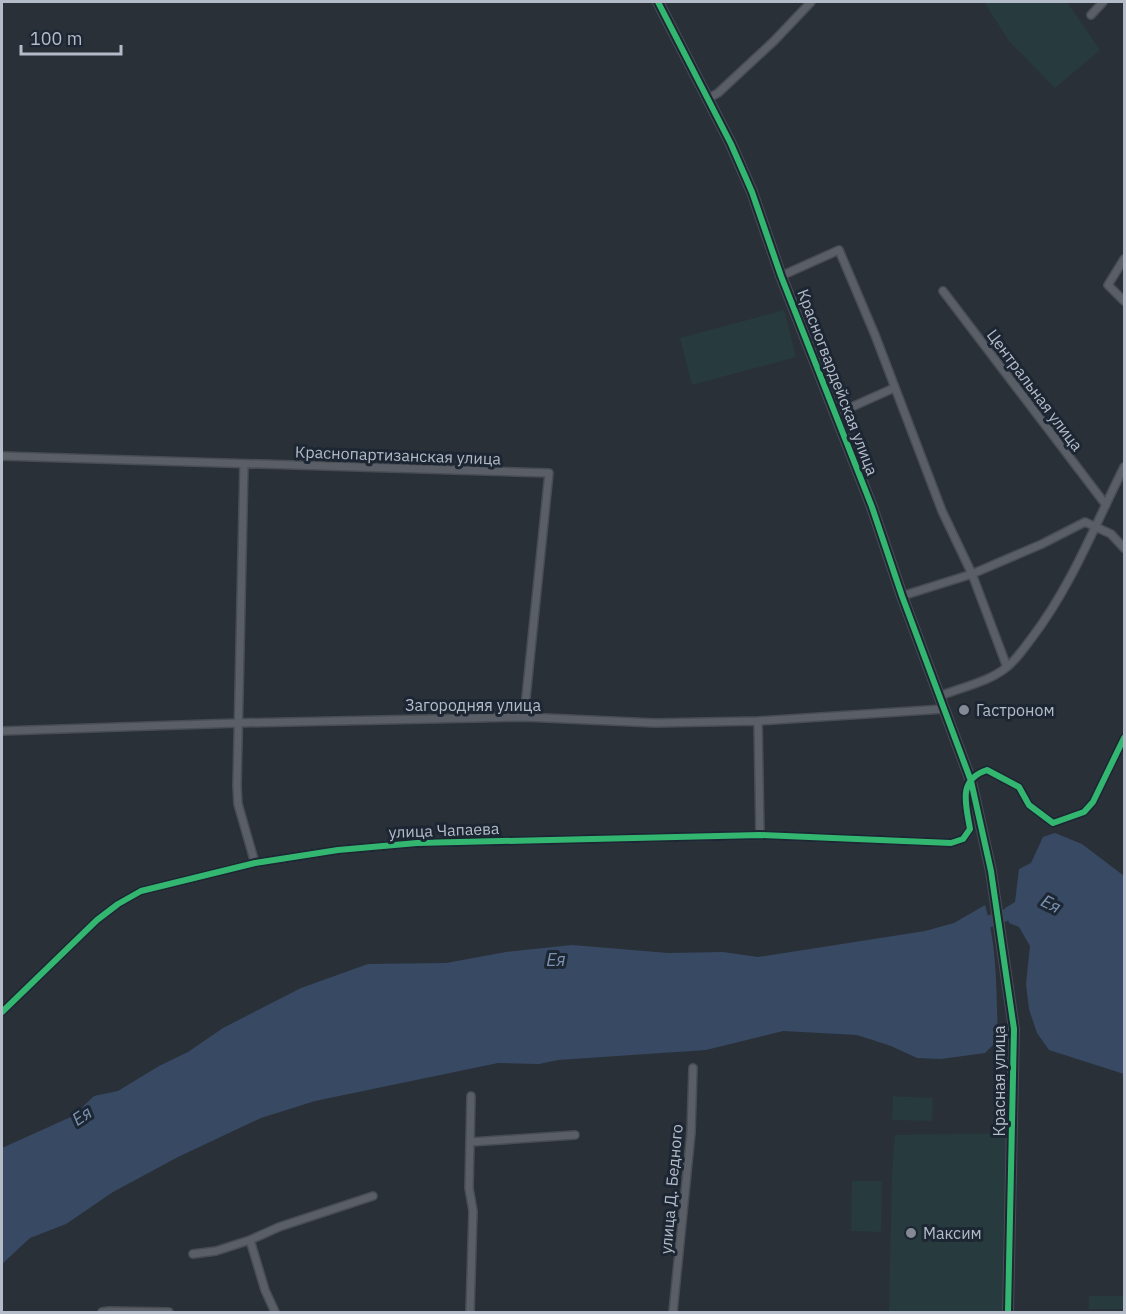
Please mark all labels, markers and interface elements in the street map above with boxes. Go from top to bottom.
scale bar [21,18,122,56]
text: 100 m [30,27,82,50]
street label: Красногвардейская улица [793,286,883,478]
street label: Центральная улица [983,325,1088,455]
street label: Краснопартизанская улица [295,441,502,469]
street label: Загородняя улица [405,695,541,715]
place label: Гастроном [976,700,1055,720]
marker: Гастроном [957,703,971,717]
street label: улица Чапаева [388,818,500,842]
water label: Ея [1037,889,1065,918]
water label: Ея [546,948,566,971]
street label: Красная улица [989,1025,1009,1137]
water label: Ея [67,1101,96,1131]
street label: улица Д. Бедного [655,1123,687,1255]
place label: Максим [923,1223,982,1243]
marker: Максим [904,1226,918,1240]

